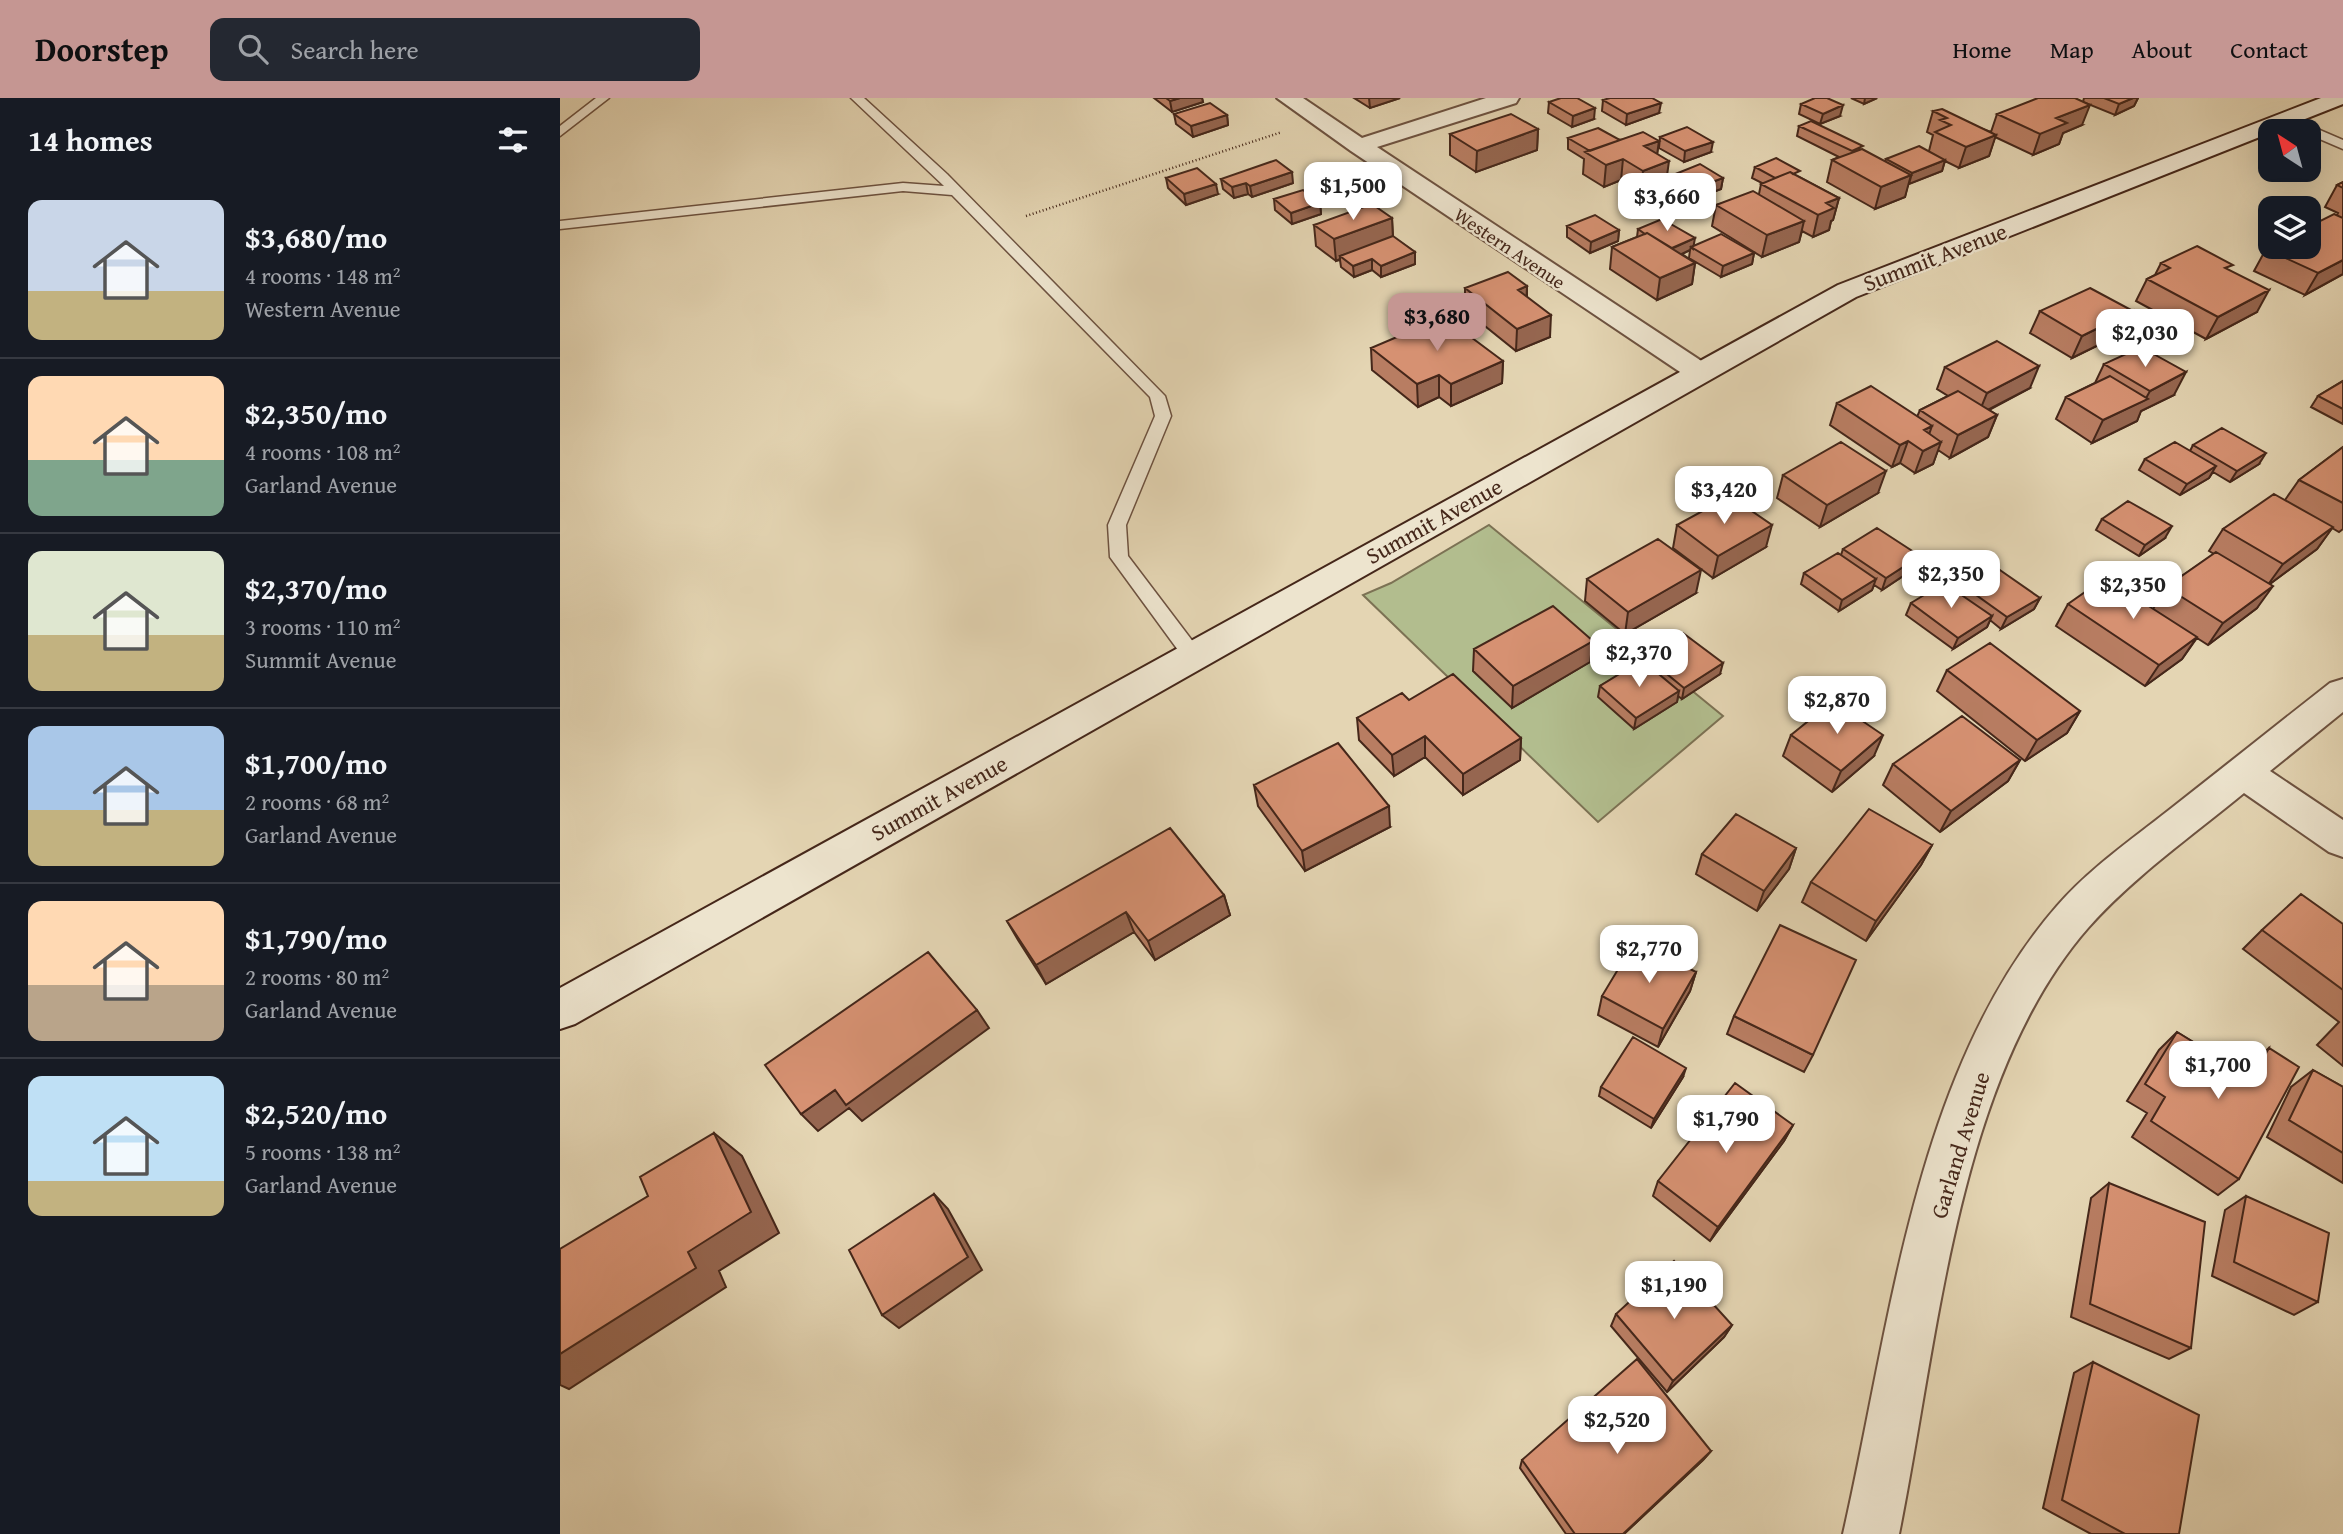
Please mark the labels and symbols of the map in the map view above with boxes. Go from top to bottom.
north arrow [2258,119,2320,182]
pin: $1,500 [1296,162,1410,222]
pin: $3,660 [1610,174,1724,233]
street label: Western Avenue [1449,200,1571,296]
street label: Summit Avenue [1858,214,2011,299]
pin: $3,680 [1380,294,1494,353]
pin: $2,030 [2088,310,2202,369]
pin: $3,420 [1667,466,1781,526]
street label: Summit Avenue [1359,469,1508,572]
pin: $2,350 [1894,550,2008,610]
pin: $2,350 [2076,561,2190,621]
pin: $2,370 [1582,630,1696,689]
pin: $2,870 [1780,676,1894,736]
street label: Summit Avenue [864,746,1013,849]
pin: $2,770 [1592,926,1706,985]
pin: $1,700 [2161,1042,2275,1101]
street label: Garland Avenue [1921,1067,1998,1222]
pin: $1,790 [1669,1096,1783,1155]
pin: $1,190 [1617,1262,1731,1321]
pin: $2,520 [1560,1396,1674,1456]

